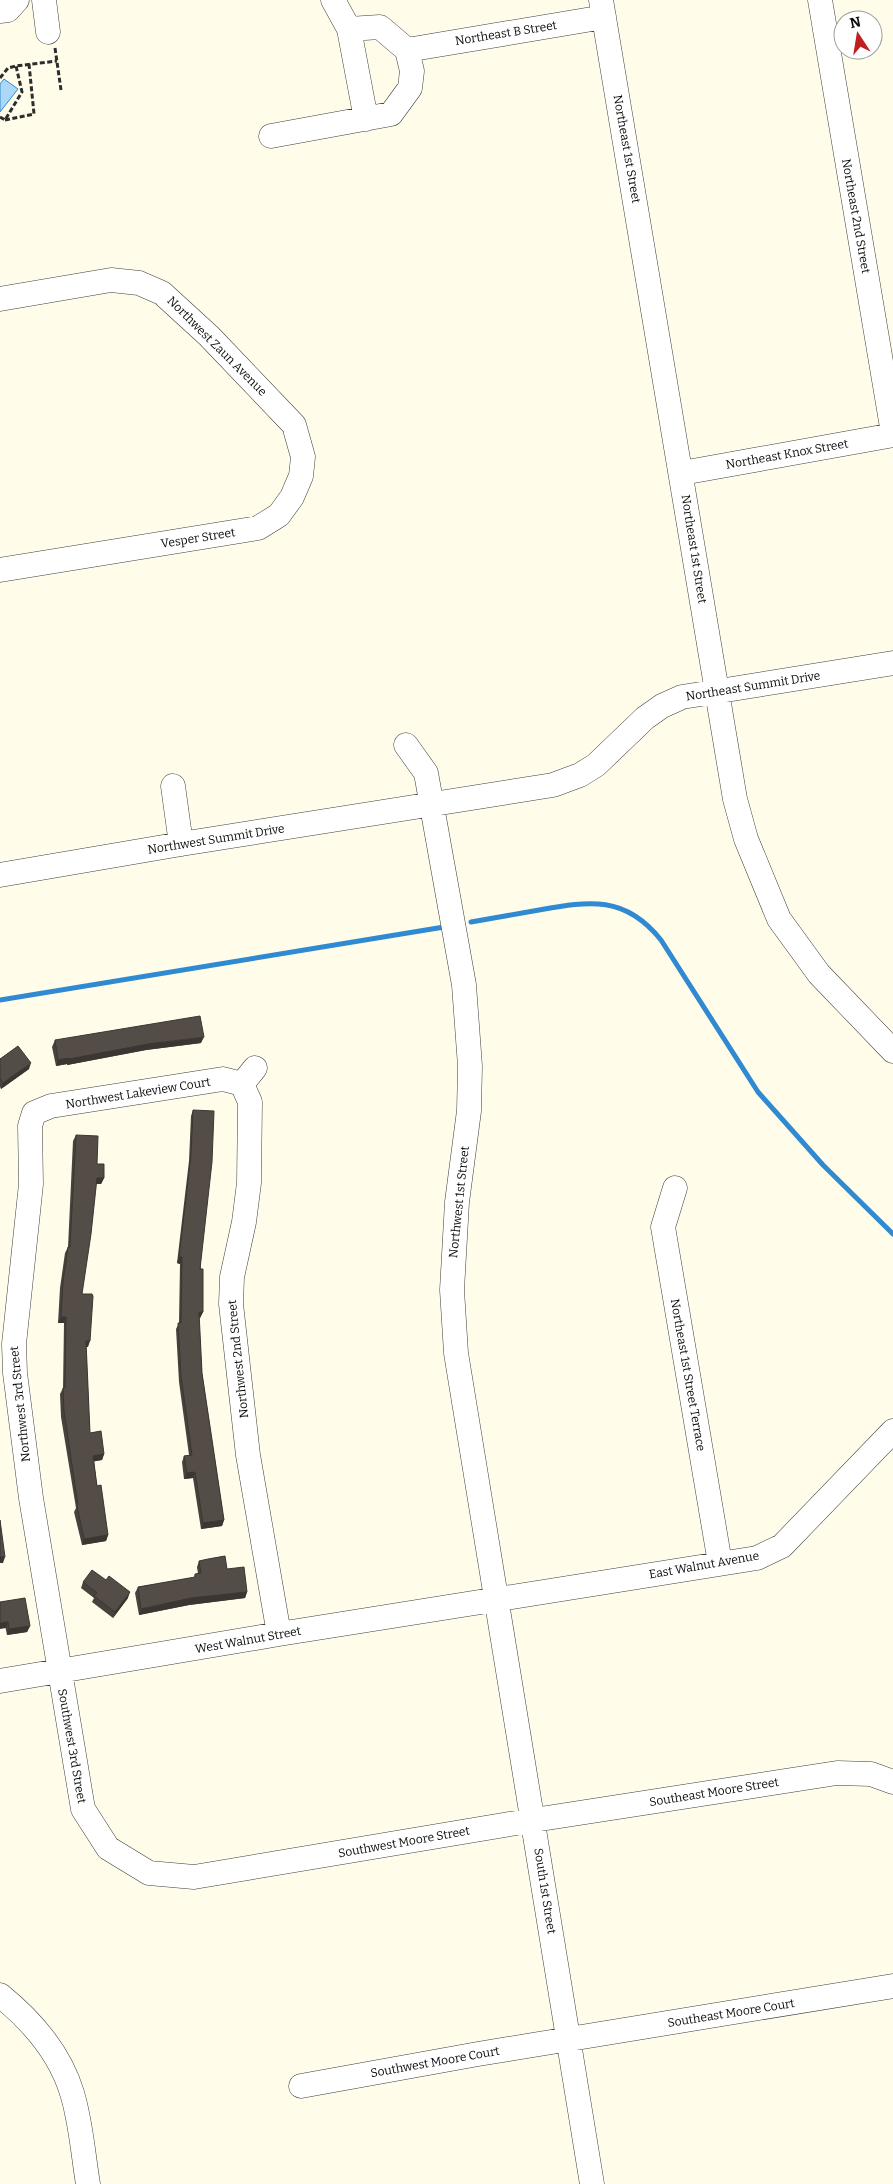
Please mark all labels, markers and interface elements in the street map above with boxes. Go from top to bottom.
north arrow [833,10,883,60]
text: N [848,13,863,32]
street label: Northeast B Street [454,18,559,48]
street label: Northeast 1st Street [611,94,644,205]
street label: Northeast 2nd Street [839,158,873,275]
street label: Northwest Zaun Avenue [164,293,270,399]
street label: Northeast Knox Street [725,436,850,472]
street label: Northeast 1st Street [678,494,710,605]
street label: Vesper Street [160,525,237,551]
street label: Northeast Summit Drive [685,668,821,704]
street label: Northwest Summit Drive [146,821,286,857]
street label: Northwest Lakeview Court [64,1075,212,1111]
street label: Northwest 1st Street [446,1145,472,1259]
street label: Northeast 1st Street Terrace [668,1298,708,1452]
street label: Northwest 2nd Street [225,1299,251,1419]
street label: Northwest 3rd Street [7,1345,33,1463]
street label: East Walnut Avenue [648,1548,760,1582]
street label: West Walnut Street [194,1624,303,1656]
street label: Southwest 3rd Street [55,1688,89,1805]
street label: Southeast Moore Street [648,1775,780,1809]
street label: Southwest Moore Street [337,1823,472,1860]
street label: South 1st Street [531,1847,559,1936]
street label: Southeast Moore Court [667,1996,796,2030]
street label: Southwest Moore Court [369,2044,501,2080]

